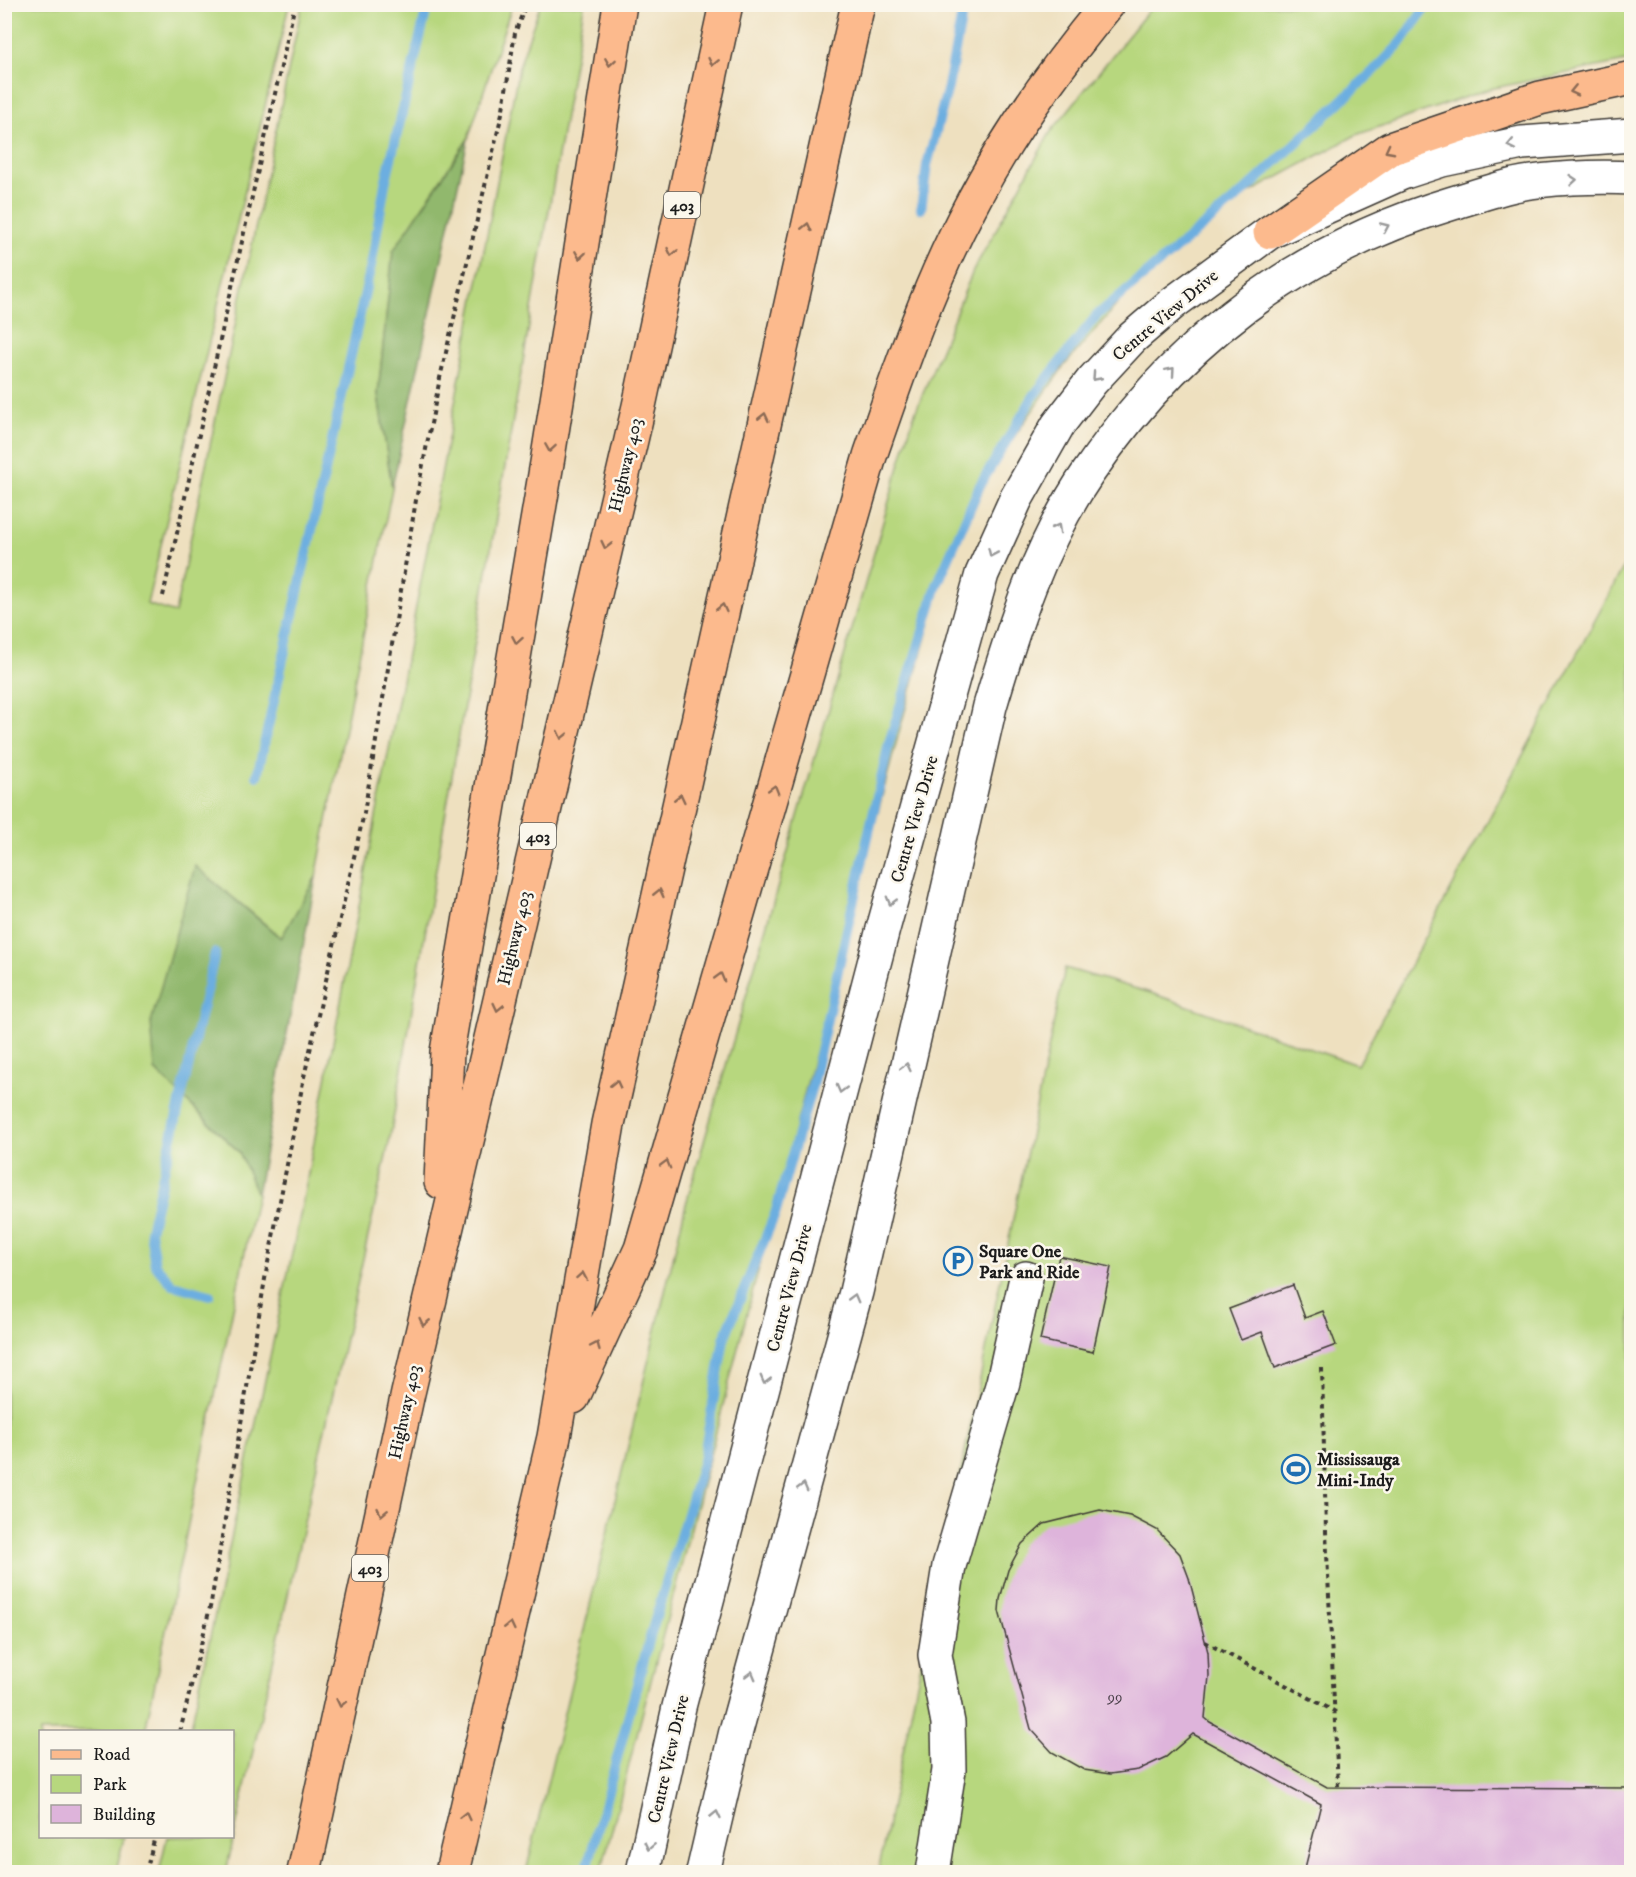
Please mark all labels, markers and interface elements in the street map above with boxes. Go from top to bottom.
one-way arrow [708,56,721,66]
one-way arrow [605,58,617,67]
one-way arrow [1570,83,1580,96]
one-way arrow [1506,138,1516,151]
one-way arrow [1385,143,1396,155]
one-way arrow [1568,174,1578,187]
road number: 403 [664,192,700,218]
one-way arrow [800,222,813,232]
one-way arrow [1379,222,1390,234]
one-way arrow [666,247,679,257]
one-way arrow [574,250,587,260]
street label: Centre View Drive [1108,265,1223,366]
one-way arrow [1164,367,1175,378]
one-way arrow [1092,370,1103,381]
one-way arrow [757,413,770,423]
street label: Highway 403 [604,416,647,514]
one-way arrow [544,443,556,452]
one-way arrow [1050,524,1061,535]
one-way arrow [601,540,614,550]
one-way arrow [987,546,999,557]
one-way arrow [715,603,728,613]
one-way arrow [511,634,524,644]
one-way arrow [556,730,569,740]
street label: Centre View Drive [886,753,944,885]
one-way arrow [767,784,779,795]
one-way arrow [673,793,686,803]
road number: 403 [520,823,556,849]
street label: Highway 403 [493,889,536,987]
one-way arrow [651,889,664,899]
one-way arrow [886,895,898,906]
one-way arrow [713,972,725,983]
one-way arrow [492,1001,505,1011]
one-way arrow [899,1062,912,1072]
one-way arrow [609,1079,622,1089]
one-way arrow [836,1084,848,1094]
one-way arrow [659,1159,671,1170]
street label: Centre View Drive [762,1222,818,1355]
place label: Square One Park and Ride [979,1241,1080,1284]
parking icon: Square One Park and Ride [942,1245,974,1277]
one-way arrow [575,1271,587,1280]
one-way arrow [847,1294,860,1304]
one-way arrow [419,1316,432,1326]
one-way arrow [589,1341,601,1352]
street label: Highway 403 [384,1363,426,1461]
one-way arrow [760,1374,772,1384]
place label: Mississauga Mini-Indy [1317,1449,1400,1492]
sports icon: Mississauga Mini-Indy [1280,1453,1312,1485]
one-way arrow [796,1482,808,1492]
one-way arrow [376,1507,389,1517]
road number: 403 [352,1555,388,1581]
one-way arrow [502,1621,515,1631]
one-way arrow [744,1670,756,1680]
house number: 99 [1107,1688,1122,1707]
street label: Centre View Drive [643,1693,694,1826]
one-way arrow [335,1697,348,1707]
legend [39,1730,234,1838]
text: Road [93,1744,130,1766]
text: Park [93,1774,127,1796]
text: Building [93,1804,155,1826]
one-way arrow [458,1811,471,1821]
one-way arrow [709,1811,722,1821]
one-way arrow [643,1841,656,1851]

